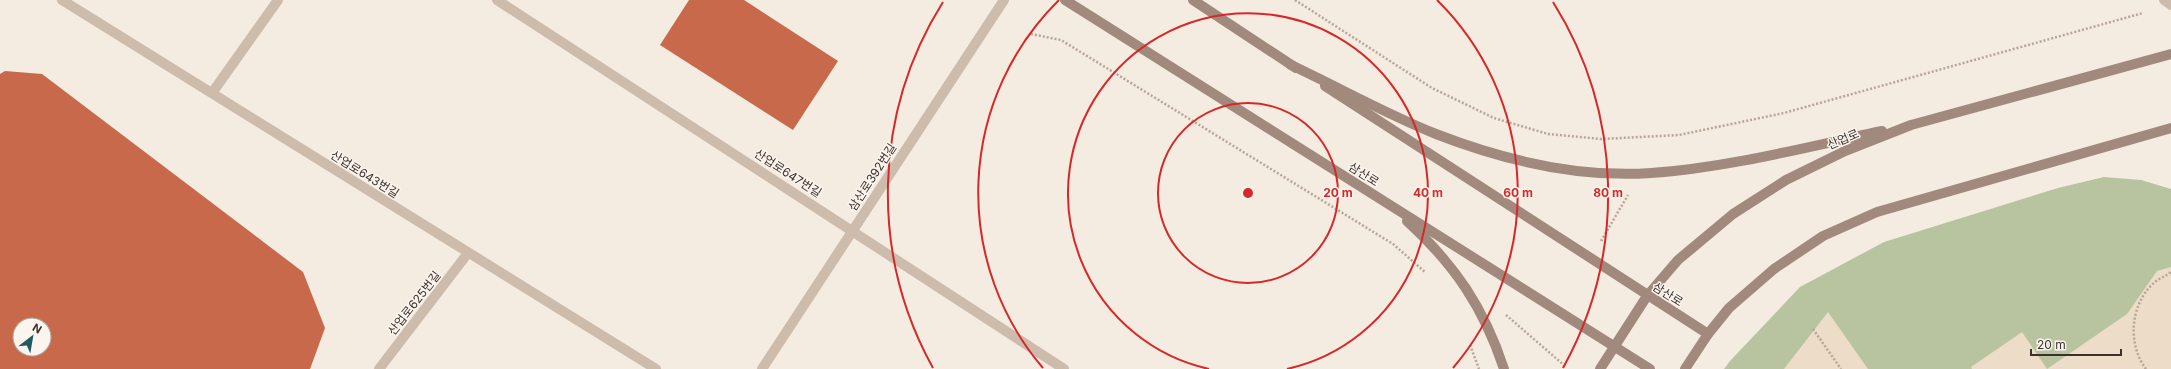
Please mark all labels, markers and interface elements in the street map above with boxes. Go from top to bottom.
street label: 산업로 [1825,126,1861,152]
street label: 삼산로392번길 [845,140,899,214]
street label: 산업로647번길 [752,146,824,200]
street label: 산업로643번길 [328,147,402,201]
street label: 삼산로 [1346,159,1382,189]
text: 20 m [1323,185,1353,200]
text: 40 m [1413,185,1443,200]
text: 60 m [1503,185,1533,200]
text: 80 m [1593,185,1623,200]
centre of rings [1241,186,1255,200]
street label: 산업로625번길 [384,268,444,338]
street label: 삼산로 [1650,279,1686,309]
north arrow [12,317,52,357]
text: N [30,320,44,337]
scale bar [2031,331,2121,357]
text: 20 m [2037,337,2066,352]

